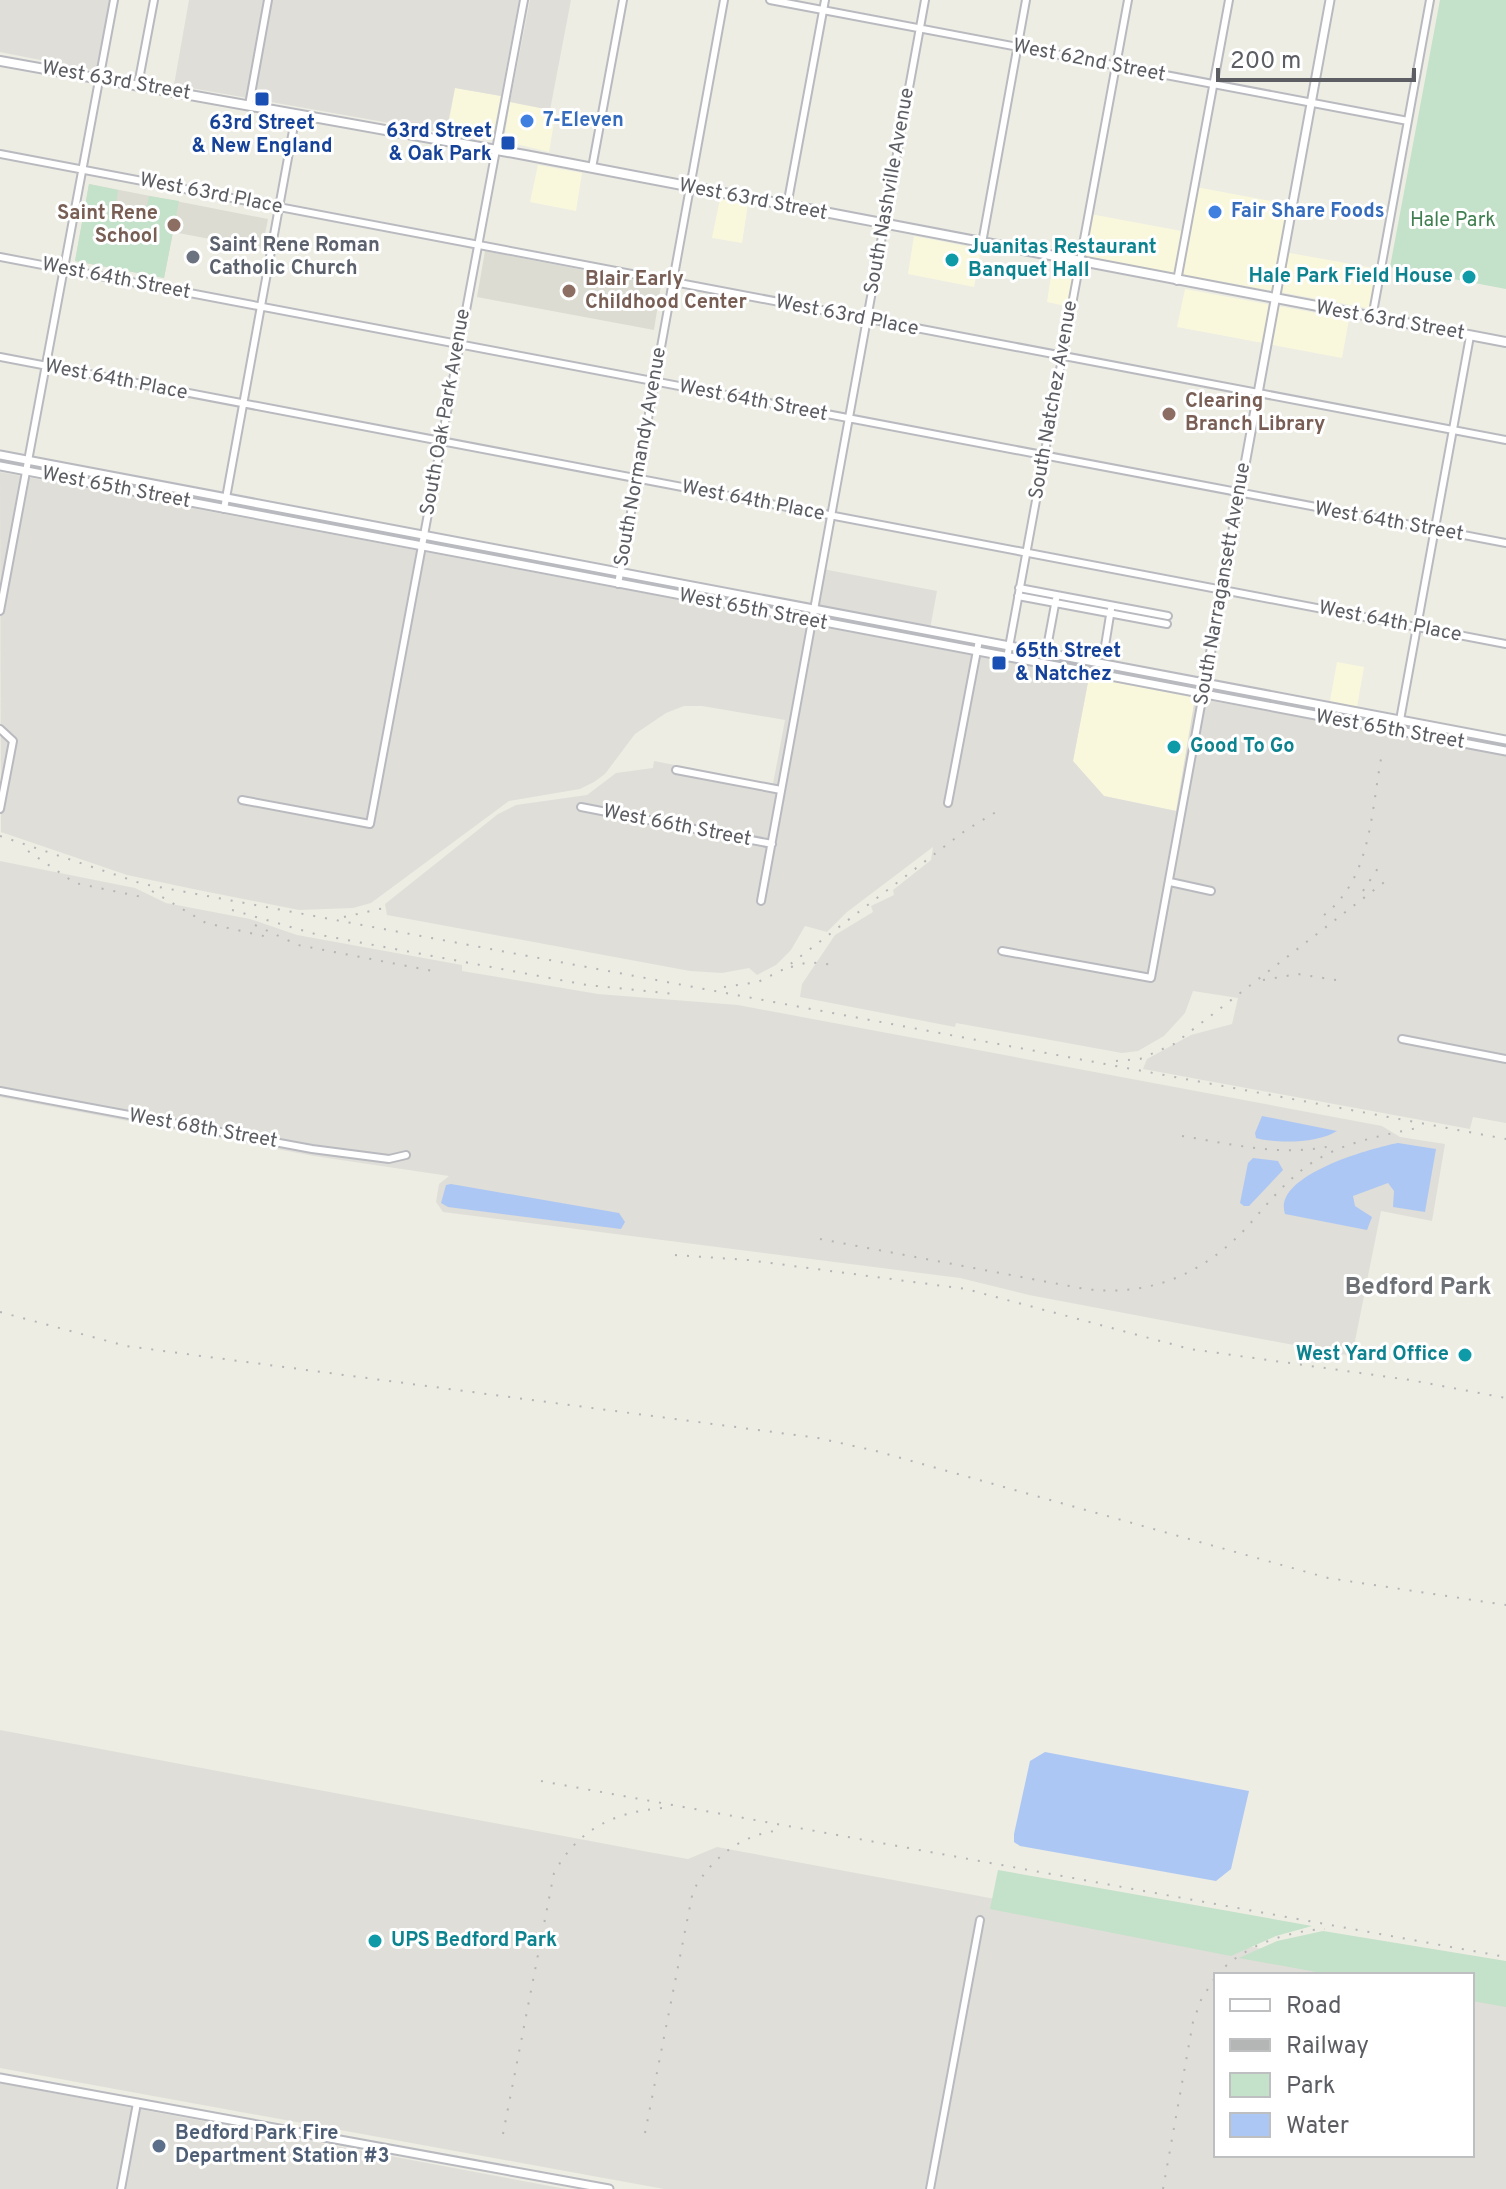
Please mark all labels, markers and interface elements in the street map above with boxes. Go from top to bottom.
scale bar [1218,32,1414,82]
street label: West 62nd Street [1010,33,1168,89]
text: 200 m [1230,47,1301,77]
street label: West 63rd Street [40,55,192,107]
street label: South Nashville Avenue [859,86,921,296]
marker: 63rd Street & New England [253,90,271,108]
place label: 7-Eleven [543,108,624,134]
place label: 63rd Street & New England [192,111,332,160]
marker: 7-Eleven [518,112,536,130]
place label: 63rd Street & Oak Park [386,119,492,168]
marker: 63rd Street & Oak Park [499,134,517,152]
street label: West 63rd Place [137,167,285,221]
street label: West 63rd Street [677,173,829,227]
place label: Fair Share Foods [1231,199,1385,225]
place label: Saint Rene School [57,201,158,250]
marker: Fair Share Foods [1206,203,1224,221]
park label: Hale Park [1410,208,1496,234]
marker: Saint Rene School [165,216,183,234]
place label: Saint Rene Roman Catholic Church [209,233,380,282]
place label: Juanitas Restaurant Banquet Hall [968,235,1157,284]
marker: Saint Rene Roman Catholic Church [184,248,202,266]
marker: Juanitas Restaurant Banquet Hall [943,251,961,269]
street label: West 64th Street [39,252,193,306]
place label: Hale Park Field House [1248,264,1453,290]
place label: Blair Early Childhood Center [585,267,747,316]
marker: Hale Park Field House [1460,268,1478,286]
marker: Blair Early Childhood Center [560,282,578,300]
street label: West 63rd Place [773,289,921,343]
street label: West 63rd Street [1314,295,1466,347]
street label: South Natchez Avenue [1024,299,1084,501]
street label: South Oak Park Avenue [415,307,477,517]
street label: South Normandy Avenue [609,345,673,569]
street label: West 64th Place [42,353,190,407]
street label: West 64th Street [676,374,830,428]
place label: Clearing Branch Library [1185,389,1325,438]
marker: Clearing Branch Library [1160,405,1178,423]
street label: West 65th Street [39,461,193,515]
street label: South Narragansett Avenue [1189,461,1257,707]
street label: West 64th Place [679,474,827,528]
street label: West 64th Street [1312,496,1466,548]
street label: West 65th Street [676,583,830,637]
street label: West 64th Place [1316,595,1464,649]
place label: 65th Street & Natchez [1015,639,1121,688]
marker: 65th Street & Natchez [990,654,1008,672]
street label: West 65th Street [1313,704,1467,756]
place label: Good To Go [1190,734,1295,760]
marker: Good To Go [1165,738,1183,756]
street label: West 66th Street [601,799,753,853]
street label: West 68th Street [127,1103,279,1155]
district label: Bedford Park [1345,1273,1491,1303]
place label: West Yard Office [1296,1342,1449,1368]
marker: West Yard Office [1456,1346,1474,1364]
place label: UPS Bedford Park [391,1928,557,1954]
marker: UPS Bedford Park [366,1932,384,1950]
legend [1214,1973,1474,2157]
text: Road [1286,1992,1342,2022]
text: Railway [1286,2032,1369,2062]
text: Park [1286,2072,1336,2102]
text: Water [1286,2112,1349,2142]
place label: Bedford Park Fire Department Station #3 [175,2121,389,2170]
marker: Bedford Park Fire Department Station #3 [150,2137,168,2155]

